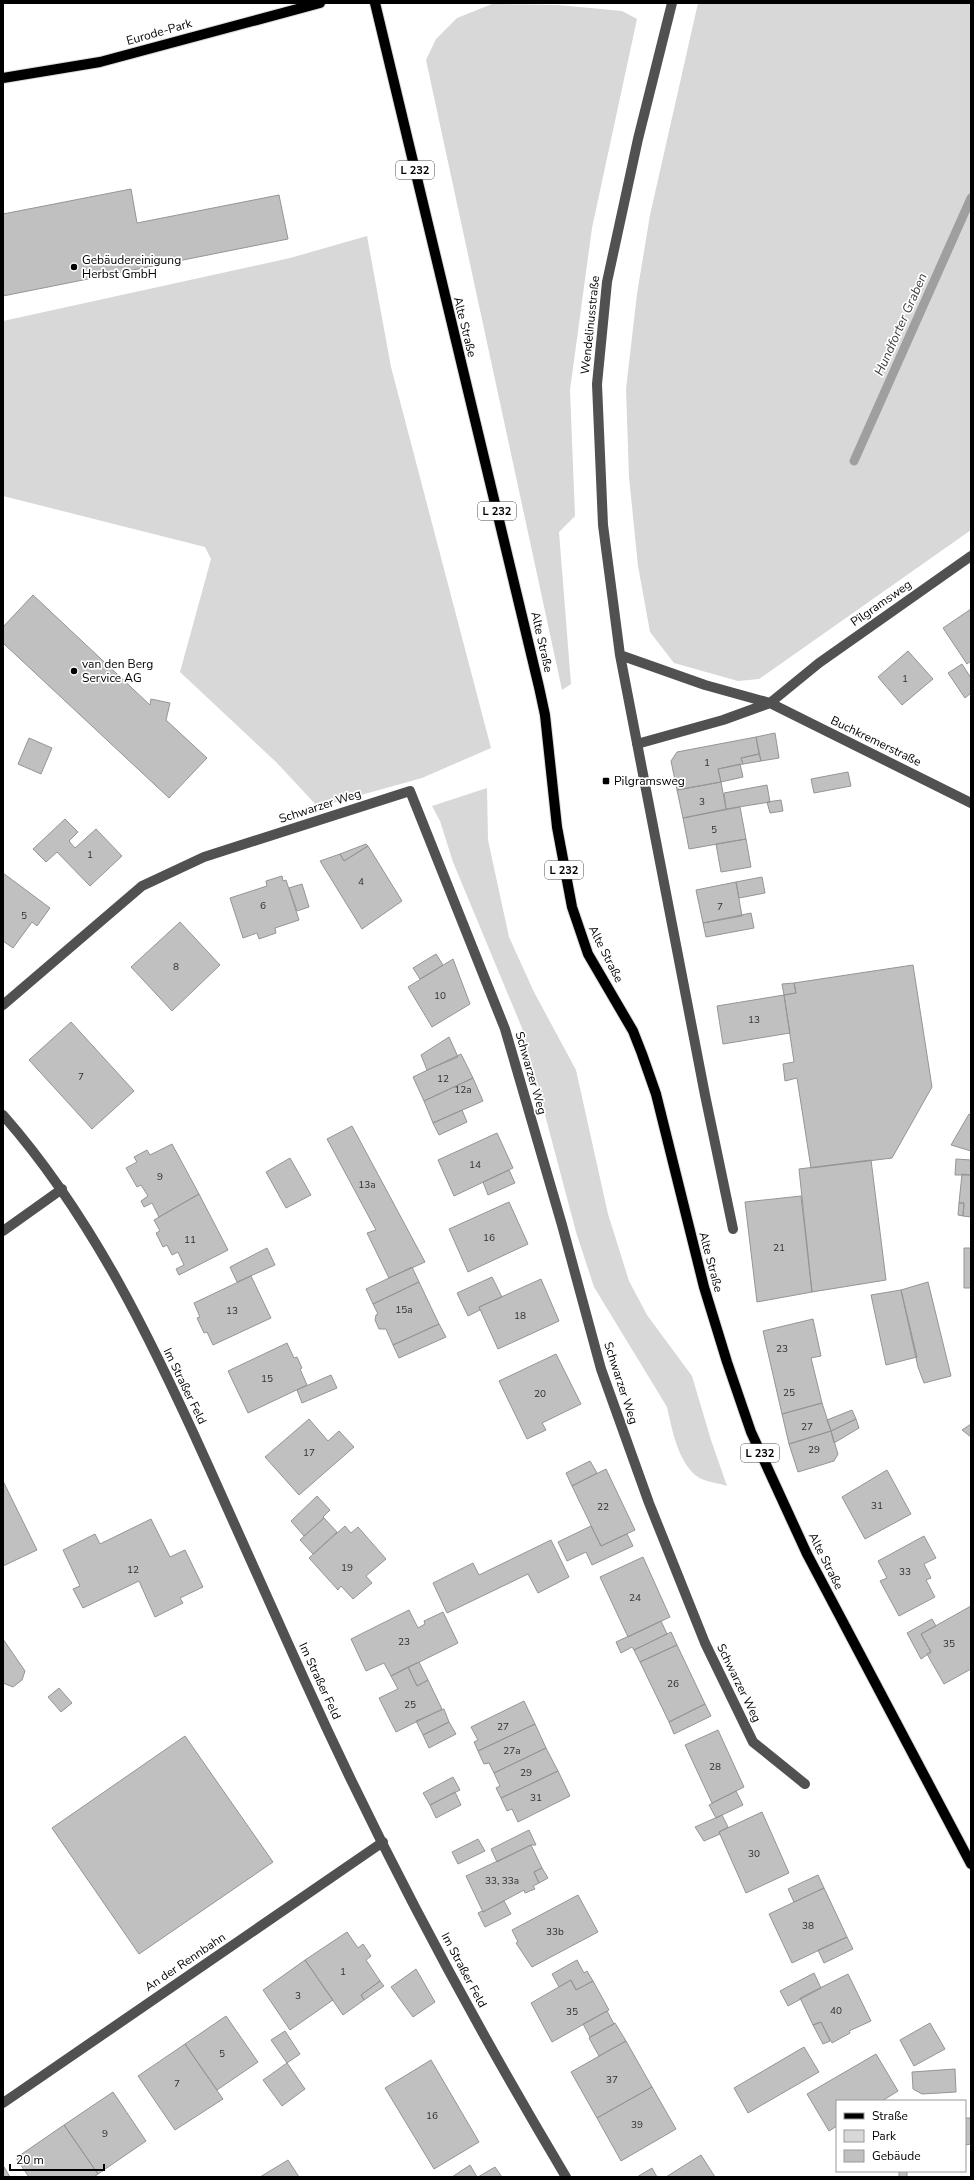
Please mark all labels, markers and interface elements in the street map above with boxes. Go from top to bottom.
street label: Eurode-Park [124,15,194,49]
road number: L 232 [396,161,434,179]
place label: Gebäudereinigung Herbst GmbH [82,252,181,282]
marker: Gebäudereinigung Herbst GmbH [69,262,79,272]
water label: Hundforter Graben [870,270,932,379]
street label: Wendelinusstraße [577,275,603,375]
street label: Alte Straße [450,295,480,359]
road number: L 232 [478,502,516,520]
street label: Pilgramsweg [847,576,915,630]
street label: Alte Straße [527,610,557,674]
place label: van den Berg Service AG [82,656,153,686]
marker: van den Berg Service AG [69,666,79,676]
house number: 1 [902,672,908,686]
street label: Buchkremerstraße [828,712,924,770]
house number: 1 [704,756,710,770]
place label: Pilgramsweg [614,773,685,789]
marker: Pilgramsweg [601,776,611,786]
street label: Schwarzer Weg [277,785,363,827]
house number: 3 [699,795,705,809]
house number: 5 [711,823,717,837]
house number: 1 [87,848,93,862]
road number: L 232 [545,861,583,879]
house number: 4 [358,875,364,889]
house number: 6 [260,899,266,913]
house number: 7 [717,900,723,914]
house number: 5 [21,909,27,923]
street label: Alte Straße [585,923,627,985]
house number: 8 [173,960,179,974]
house number: 10 [434,989,446,1003]
house number: 13 [748,1013,760,1027]
street label: Schwarzer Weg [512,1030,550,1116]
house number: 7 [78,1070,84,1084]
house number: 12 [437,1072,449,1086]
house number: 12a [454,1083,472,1097]
house number: 14 [469,1158,481,1172]
house number: 9 [157,1170,163,1184]
house number: 13a [358,1178,376,1192]
street label: Alte Straße [695,1230,727,1294]
house number: 16 [483,1231,495,1245]
house number: 11 [184,1233,196,1247]
house number: 21 [773,1241,785,1255]
house number: 15a [395,1303,413,1317]
house number: 13 [226,1304,238,1318]
house number: 18 [514,1309,526,1323]
street label: Schwarzer Weg [600,1340,642,1426]
house number: 23 [776,1342,788,1356]
street label: Im Straßer Feld [160,1345,210,1427]
house number: 15 [261,1372,273,1386]
house number: 25 [783,1386,795,1400]
house number: 20 [534,1387,546,1401]
house number: 27 [801,1420,813,1434]
house number: 29 [808,1443,820,1457]
road number: L 232 [741,1444,779,1462]
house number: 17 [303,1446,315,1460]
house number: 31 [871,1499,883,1513]
house number: 22 [597,1500,609,1514]
street label: Alte Straße [805,1530,847,1592]
house number: 19 [341,1561,353,1575]
house number: 12 [127,1563,139,1577]
house number: 33 [899,1565,911,1579]
house number: 24 [629,1591,641,1605]
house number: 23 [398,1635,410,1649]
house number: 35 [943,1637,955,1651]
street label: Im Straßer Feld [295,1640,345,1722]
street label: Schwarzer Weg [713,1641,765,1725]
house number: 26 [667,1677,679,1691]
house number: 25 [404,1698,416,1712]
house number: 27 [497,1720,509,1734]
house number: 27a [503,1744,521,1758]
house number: 28 [709,1760,721,1774]
house number: 29 [520,1766,532,1780]
house number: 31 [530,1791,542,1805]
house number: 30 [748,1847,760,1861]
house number: 33, 33a [485,1874,519,1888]
house number: 38 [802,1919,814,1933]
house number: 33b [546,1925,564,1939]
street label: An der Rennbahn [141,1929,229,1995]
street label: Im Straßer Feld [437,1930,491,2010]
house number: 1 [340,1965,346,1979]
house number: 3 [295,1989,301,2003]
house number: 40 [830,2004,842,2018]
house number: 35 [566,2005,578,2019]
house number: 5 [219,2047,225,2061]
house number: 37 [606,2073,618,2087]
house number: 7 [174,2077,180,2091]
legend [836,2100,966,2172]
text: Straße [872,2108,908,2124]
house number: 16 [426,2109,438,2123]
house number: 39 [631,2118,643,2132]
house number: 9 [102,2127,108,2141]
text: Park [872,2128,897,2144]
scale bar [10,2146,104,2172]
text: Gebäude [872,2148,921,2164]
text: 20 m [16,2152,44,2168]

